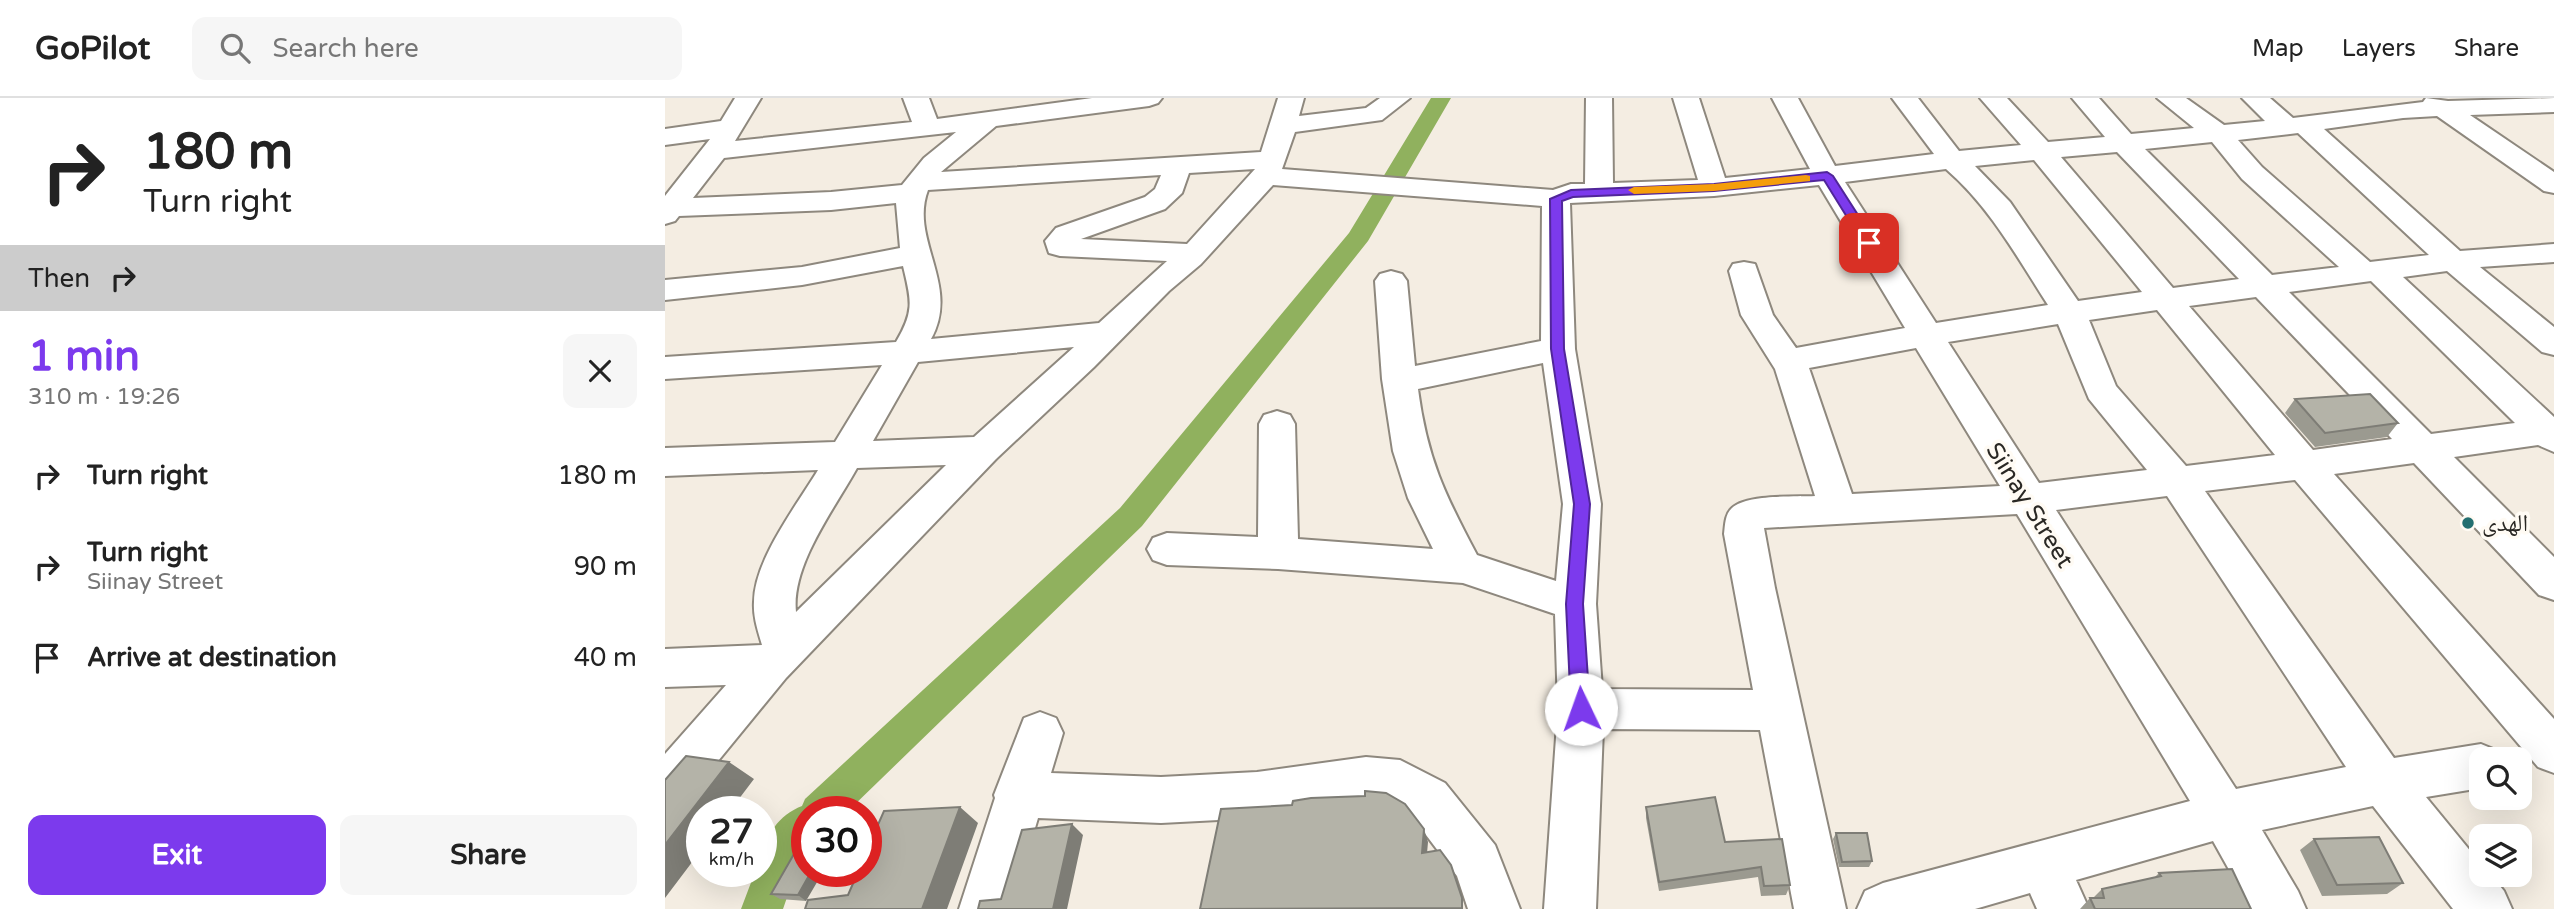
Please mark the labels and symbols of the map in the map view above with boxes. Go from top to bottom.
pin [1839,213,1899,273]
street label: Siinay Street [1980,437,2080,573]
place label: الهدى [2482,509,2528,538]
marker: الهدى [2460,515,2476,531]
position arrow [1544,672,1618,746]
speed limit sign: 30 [791,796,882,887]

